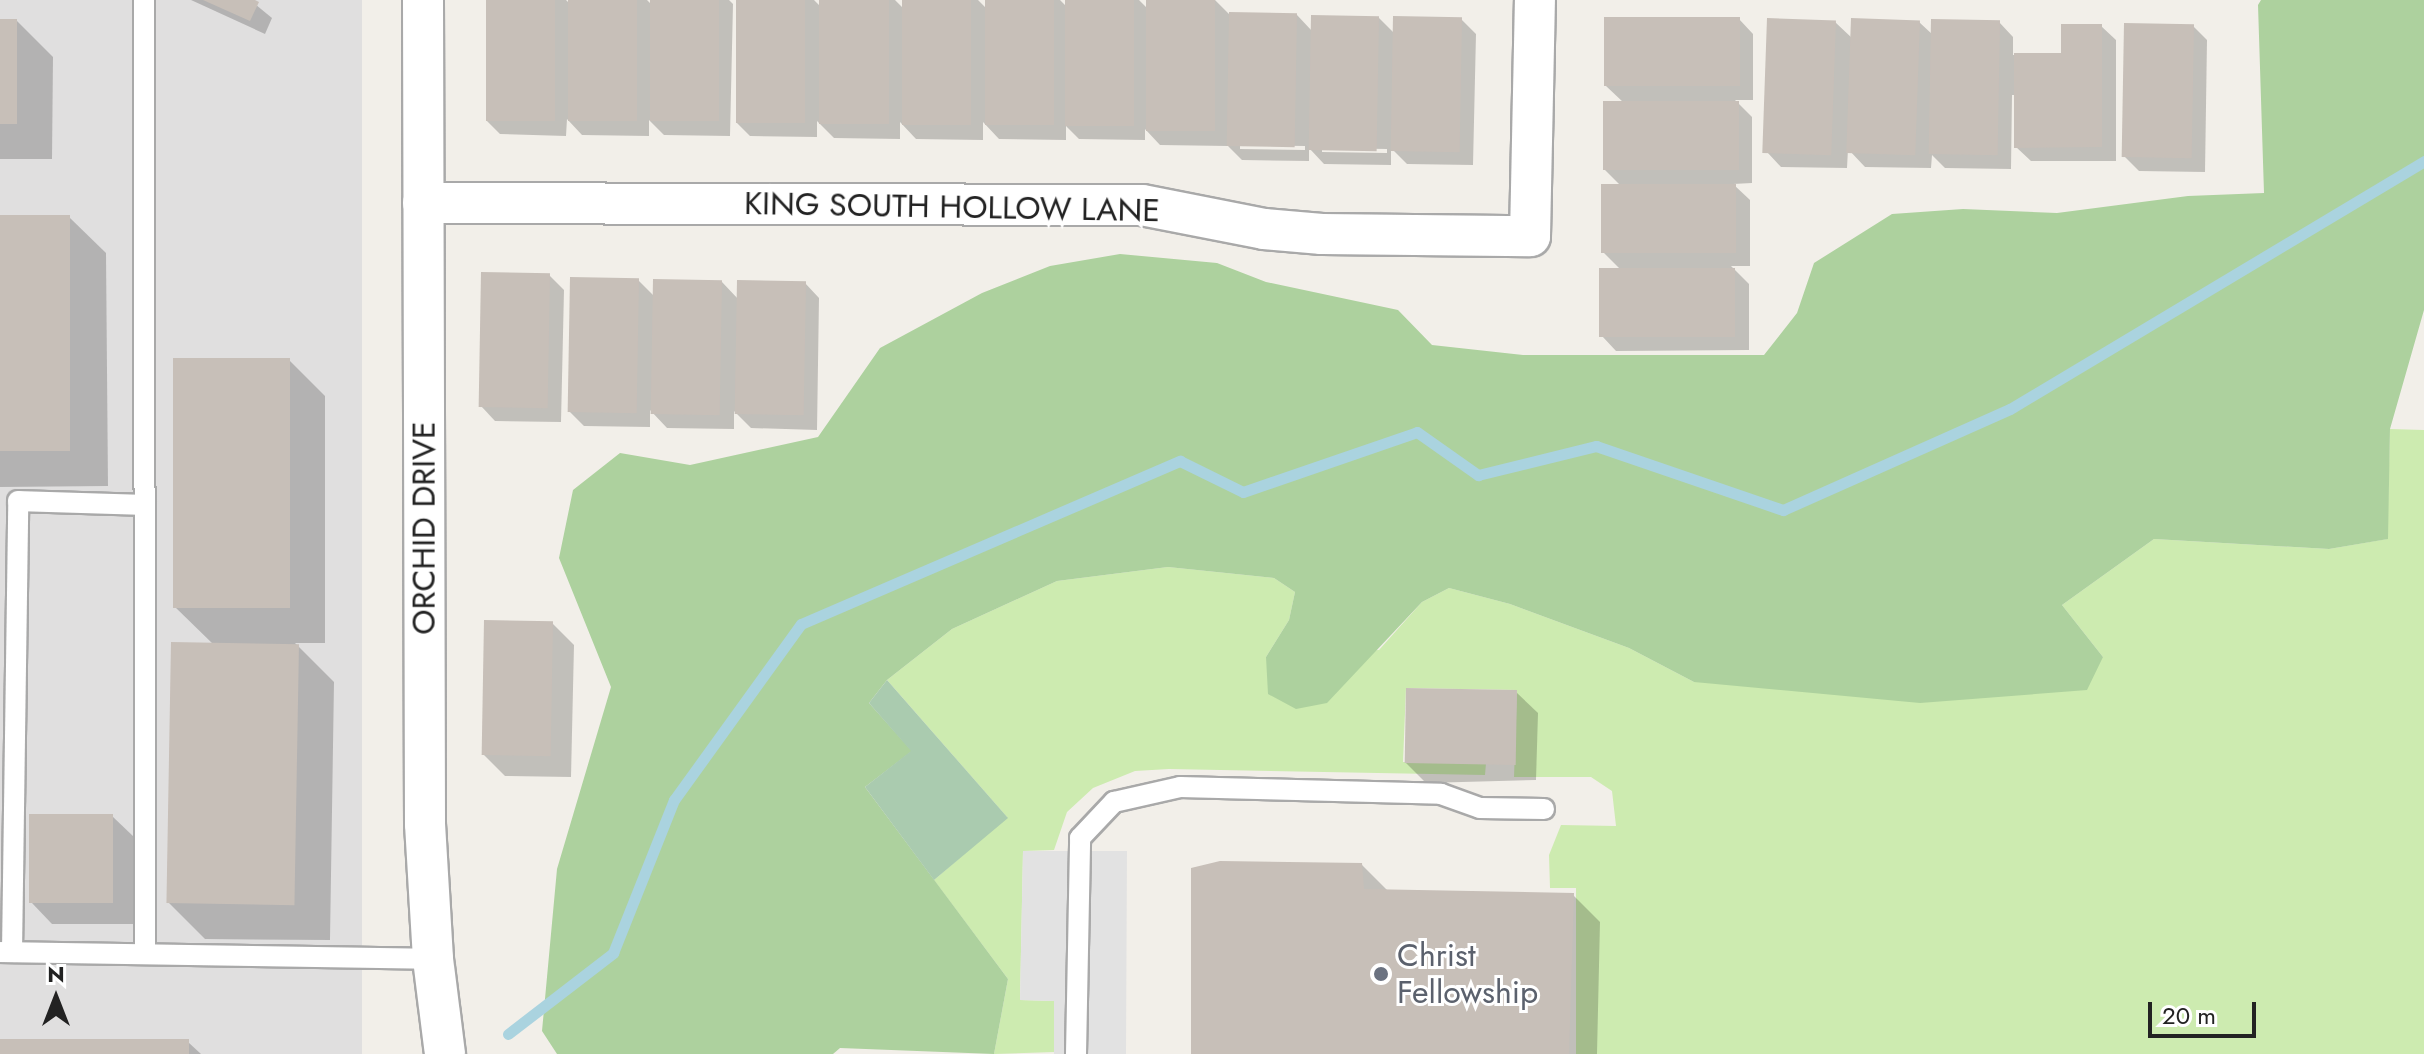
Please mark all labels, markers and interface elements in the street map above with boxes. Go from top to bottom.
street label: KING SOUTH HOLLOW LANE [744,184,1160,230]
street label: ORCHID DRIVE [405,421,443,635]
place label: Christ Fellowship [1397,937,1538,1012]
north arrow [16,958,96,1038]
text: N [47,958,65,990]
marker: Christ Fellowship [1372,965,1390,983]
scale bar [2152,986,2260,1036]
text: 20 m [2162,998,2216,1033]

